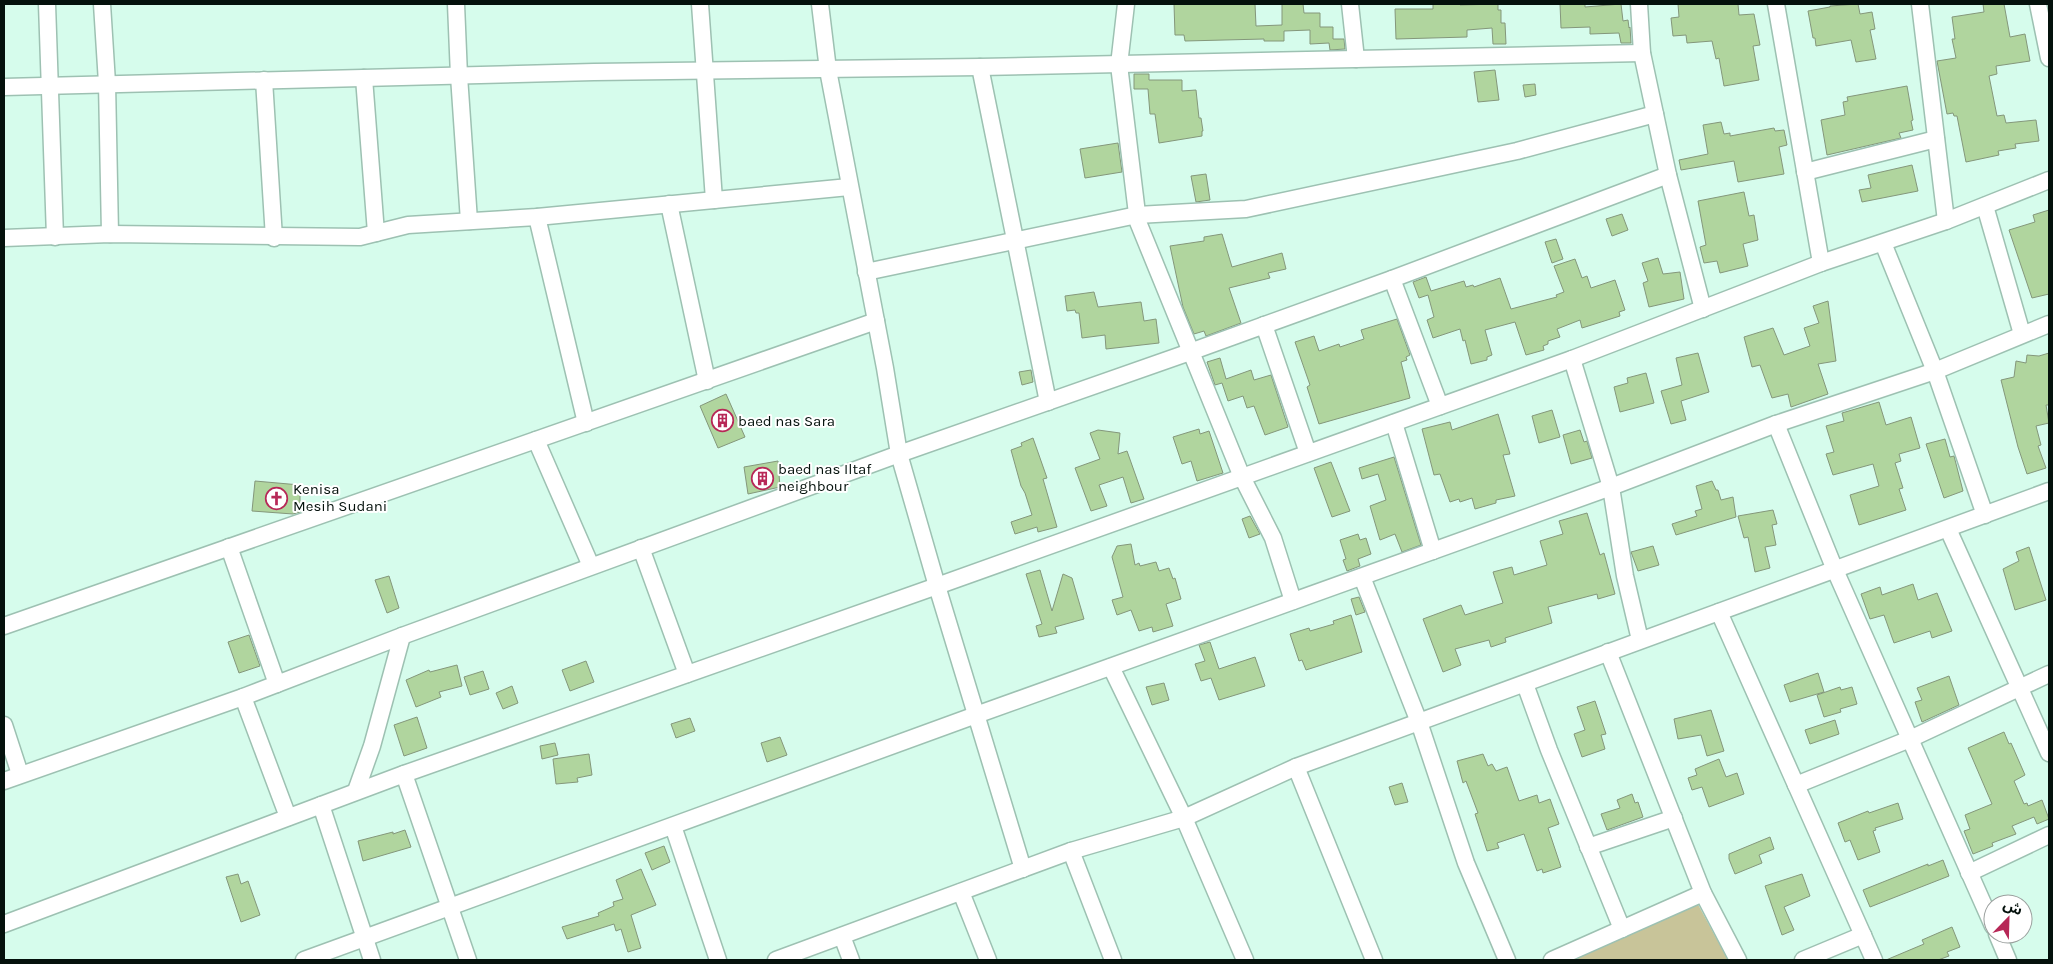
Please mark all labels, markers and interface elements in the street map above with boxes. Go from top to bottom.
building icon: baed nas Sara [710,409,734,433]
place label: baed nas Sara [738,412,835,430]
place label: baed nas Iltaf neighbour [778,460,872,495]
building icon: baed nas Iltaf neighbour [750,466,774,490]
place label: Kenisa Mesih Sudani [293,480,387,515]
church icon: Kenisa Mesih Sudani [265,486,289,510]
north arrow [1983,894,2033,944]
text: ش [2001,896,2025,919]

